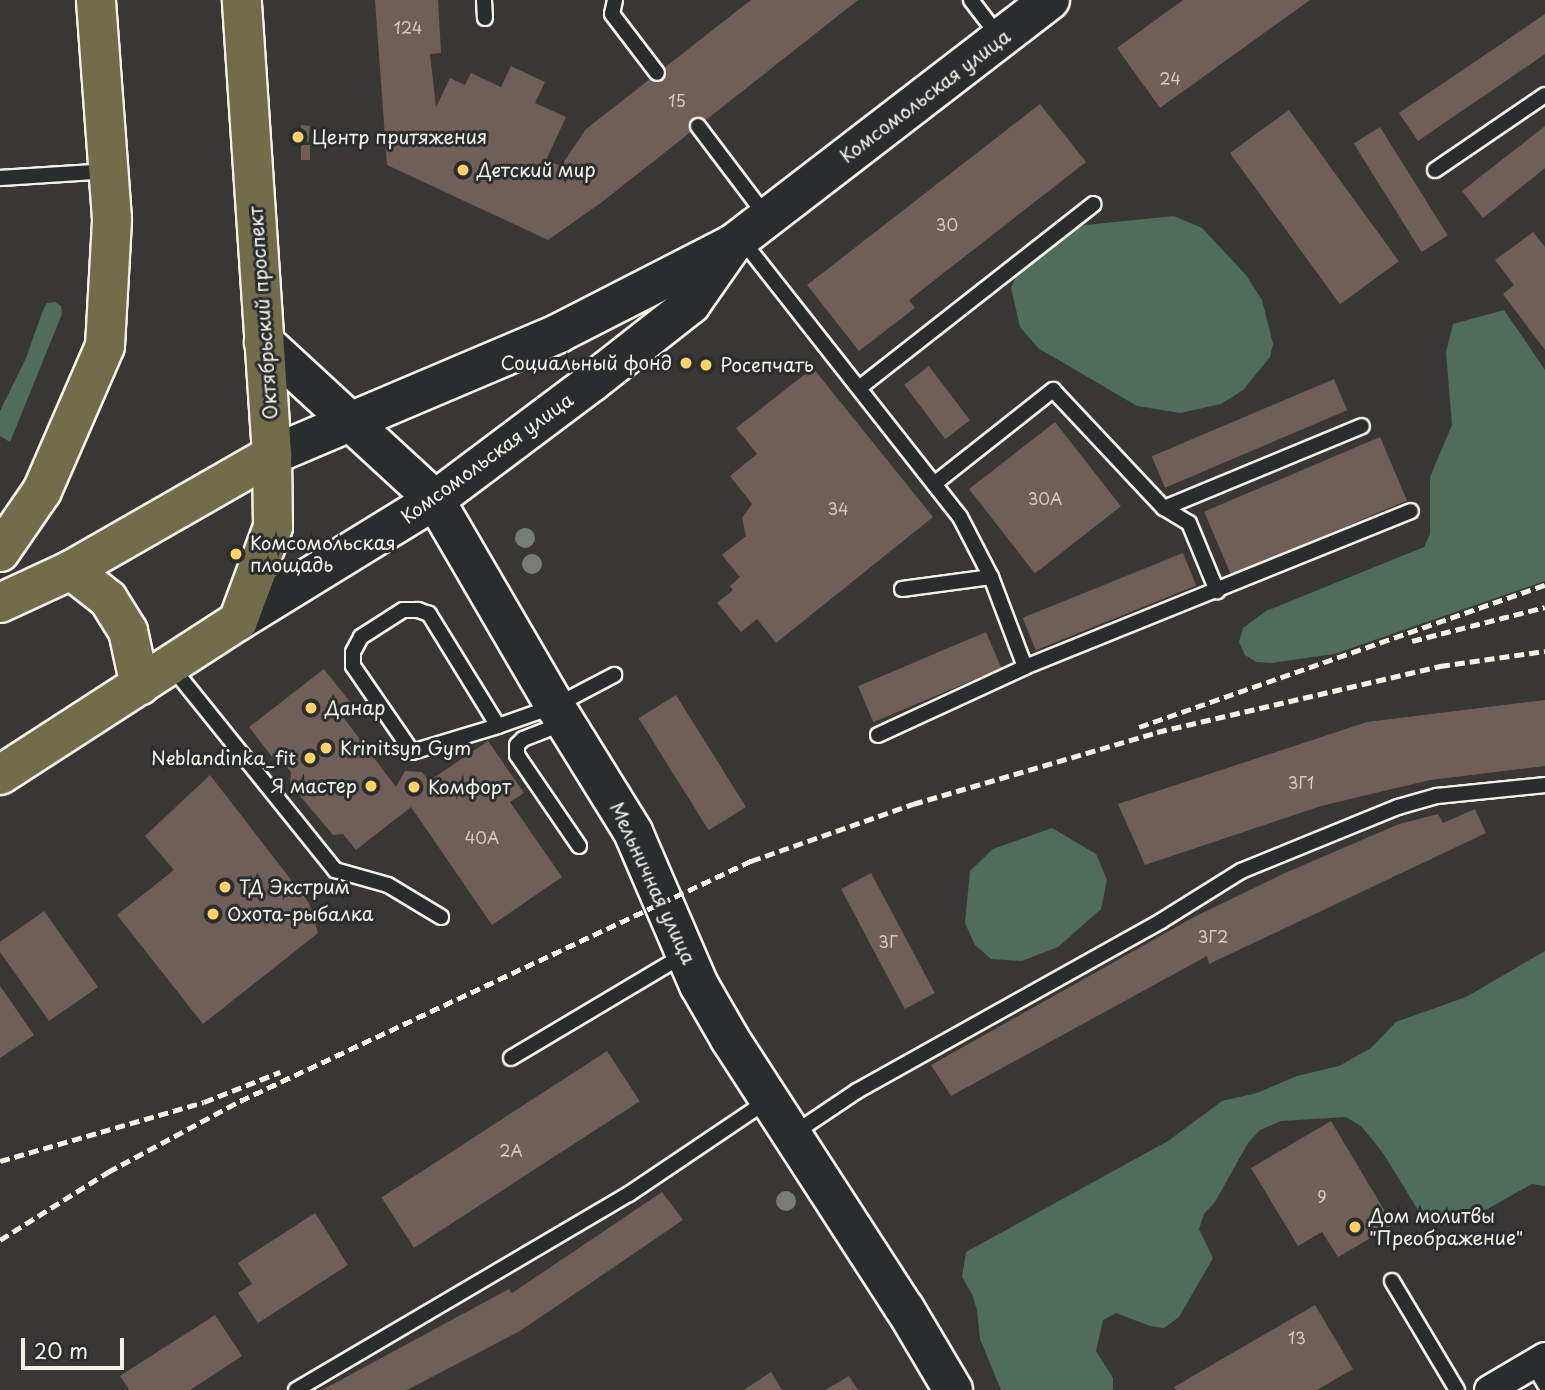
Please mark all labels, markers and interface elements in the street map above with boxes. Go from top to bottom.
house number: 124 [394,17,422,37]
street label: Комсомольская улица [835,24,1015,168]
house number: 24 [1159,68,1181,88]
house number: 15 [668,90,686,110]
place label: Центр притяжения [312,126,488,148]
marker: Центр притяжения [290,129,306,145]
place label: Детский мир [477,159,597,181]
marker: Детский мир [455,162,471,178]
street label: Октябрьский проспект [244,205,282,421]
house number: 30 [936,214,958,234]
place label: Социальный фонд [500,352,672,374]
place label: Росепчать [720,354,814,376]
marker: Социальный фонд [678,355,694,371]
marker: Росепчать [698,357,714,373]
street label: Комсомольская улица [396,387,578,529]
house number: 30А [1028,488,1062,508]
house number: 34 [827,498,849,518]
place label: Комсомольская площадь [250,532,396,576]
marker: Комсомольская площадь [228,546,244,562]
place label: Данар [325,697,385,719]
marker: Данар [303,700,319,716]
place label: Krinitsyn Gym [340,737,472,759]
marker: Krinitsyn Gym [318,740,334,756]
place label: Neblandinka_fit [151,747,296,769]
marker: Neblandinka_fit [302,750,318,766]
house number: 3Г1 [1288,772,1314,792]
place label: Я мастер [271,775,357,797]
place label: Комфорт [428,776,511,798]
marker: Я мастер [363,778,379,794]
marker: Комфорт [406,779,422,795]
street label: Мельничная улица [605,798,701,968]
house number: 40А [465,827,499,847]
place label: ТД Экстрим [239,876,353,898]
marker: ТД Экстрим [217,879,233,895]
place label: Охота-рыбалка [227,903,374,925]
marker: Охота-рыбалка [205,906,221,922]
house number: 3Г2 [1198,926,1228,946]
house number: 3Г [878,931,898,951]
house number: 2А [499,1140,523,1160]
house number: 9 [1317,1186,1327,1206]
place label: Дом молитвы "Преображение" [1369,1205,1523,1249]
marker: Дом молитвы "Преображение" [1347,1219,1363,1235]
scale bar [24,1324,128,1368]
house number: 13 [1288,1327,1306,1347]
text: 20 m [34,1334,88,1366]

